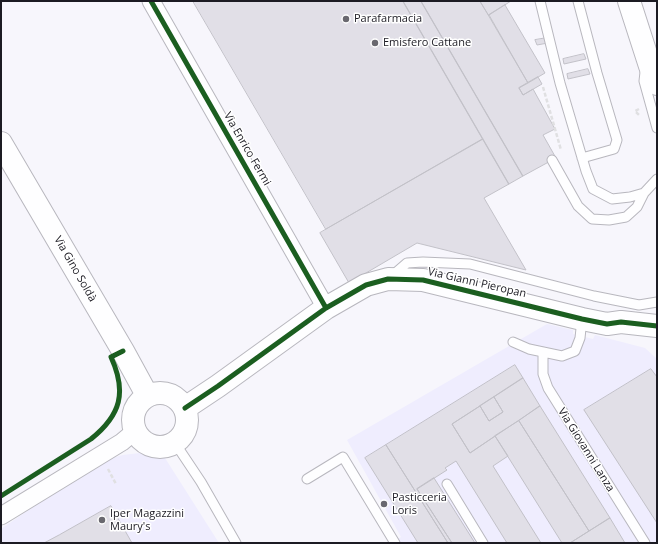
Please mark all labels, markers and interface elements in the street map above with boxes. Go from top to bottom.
place label: Parafarmacia [354,12,422,26]
marker: Parafarmacia [341,14,351,24]
place label: Emisfero Cattane [383,36,471,50]
marker: Emisfero Cattane [370,38,380,48]
street label: Via Enrico Fermi [221,110,273,188]
street label: Via Gino Soldà [51,234,99,304]
street label: Via Gianni Pieropan [427,265,527,301]
street label: Via Giovanni Lanza [555,406,617,494]
place label: Pasticceria Loris [392,491,447,517]
marker: Pasticceria Loris [379,499,389,509]
place label: Iper Magazzini Maury's [110,507,184,533]
marker: Iper Magazzini Maury's [97,515,107,525]

